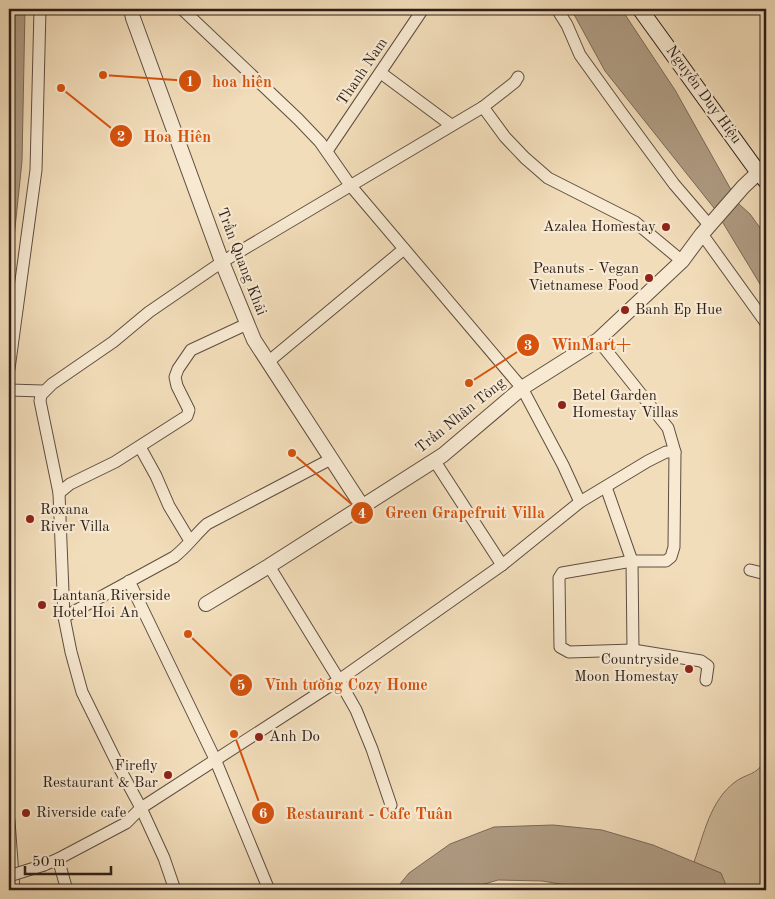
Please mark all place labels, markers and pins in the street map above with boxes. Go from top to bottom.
callout: hoa hiên [178,65,282,96]
callout: Hoa Hiên [108,120,221,151]
place label: Azalea Homestay [543,220,656,235]
marker: Azalea Homestay [660,221,672,233]
place label: Peanuts - Vegan Vietnamese Food [528,262,639,294]
marker: Peanuts - Vegan Vietnamese Food [643,272,655,284]
place label: Banh Ep Hue [635,303,722,318]
marker: Banh Ep Hue [619,304,631,316]
callout: WinMart+ [516,329,641,360]
place label: Betel Garden Homestay Villas [572,389,678,421]
marker: Betel Garden Homestay Villas [556,399,568,411]
callout: Green Grapefruit Villa [349,497,555,528]
place label: Roxana River Villa [40,503,110,535]
marker: Roxana River Villa [24,513,36,525]
place label: Lantana Riverside Hotel Hoi An [52,589,170,621]
marker: Lantana Riverside Hotel Hoi An [36,599,48,611]
place label: Countryside Moon Homestay [574,653,679,685]
marker: Countryside Moon Homestay [683,663,695,675]
callout: Vĩnh tường Cozy Home [229,669,437,700]
place label: Anh Do [269,730,320,745]
marker: Anh Do [253,731,265,743]
place label: Firefly Restaurant & Bar [42,759,158,791]
marker: Firefly Restaurant & Bar [162,769,174,781]
callout: Restaurant - Cafe Tuân [250,798,463,829]
place label: Riverside cafe [36,806,126,821]
marker: Riverside cafe [20,807,32,819]

